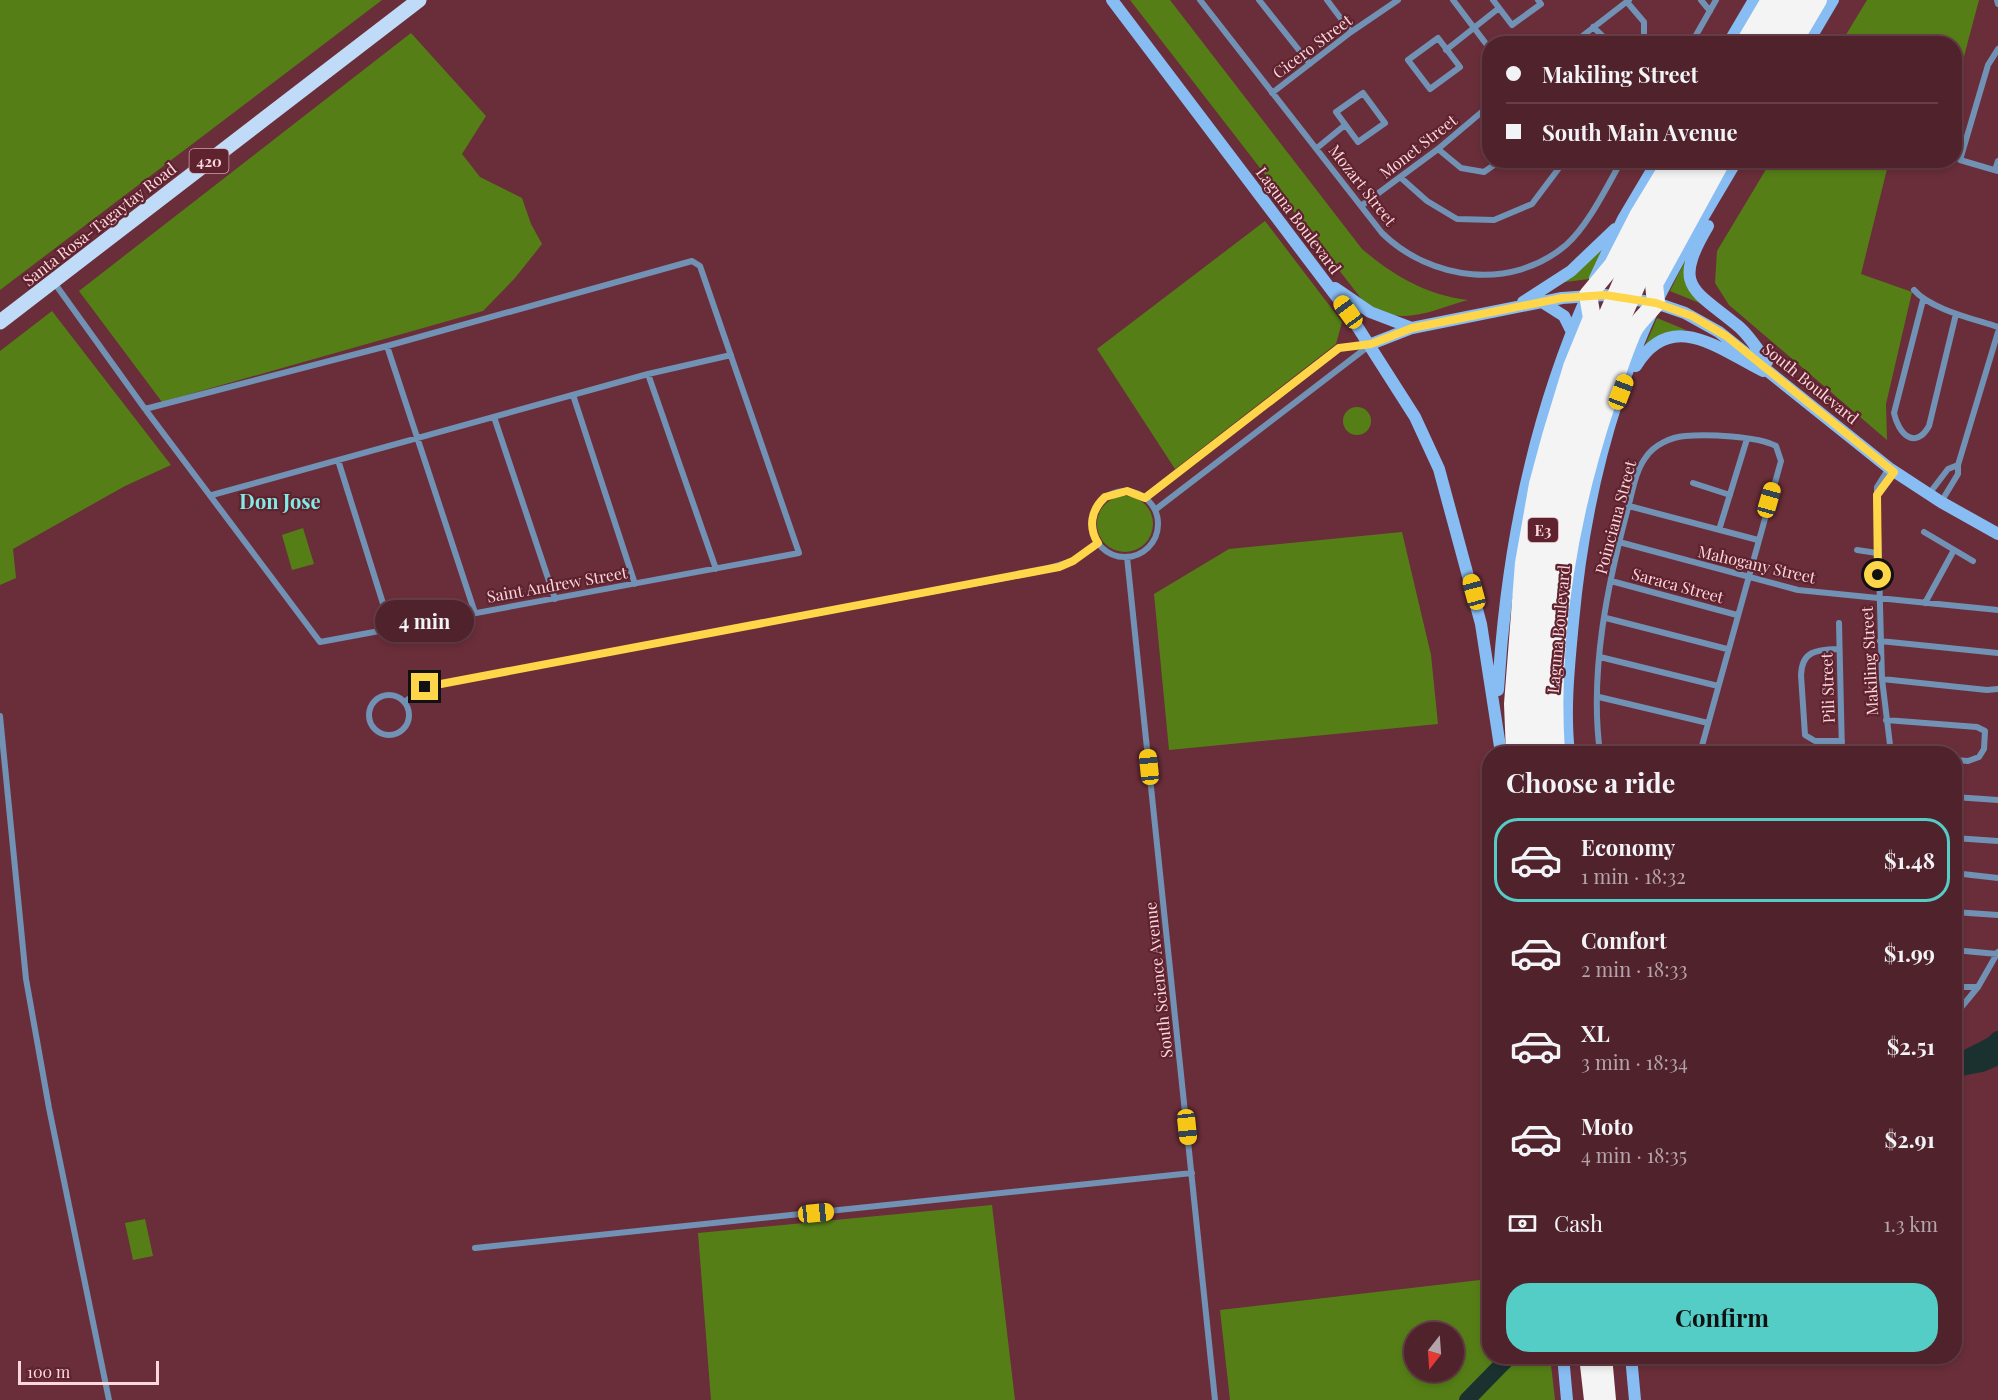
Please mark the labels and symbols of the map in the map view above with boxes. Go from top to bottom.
street label: Cicero Street [1268,9,1356,83]
street label: Monet Street [1375,109,1461,183]
street label: Mozart Street [1325,140,1401,230]
road number: 420 [190,149,228,173]
street label: Santa Rosa-Tagaytay Road [18,158,180,290]
street label: Laguna Boulevard [1252,162,1346,278]
car [1330,292,1366,332]
street label: South Boulevard [1759,338,1863,428]
car [1606,372,1636,412]
street label: Poinciana Street [1590,458,1640,576]
car [1755,480,1783,520]
district label: Don Jose [239,487,321,514]
road number: E3 [1528,518,1558,542]
street label: Mahogany Street [1696,540,1818,588]
street label: Saint Andrew Street [485,561,629,607]
route start [1864,561,1891,588]
street label: Saraca Street [1630,563,1727,607]
street label: Laguna Boulevard [1542,564,1574,694]
car [1461,572,1487,612]
callout: 4 min [376,600,474,642]
street label: Makiling Street [1856,606,1882,716]
street label: Pili Street [1815,652,1839,723]
route end [411,673,438,700]
car [1138,748,1160,786]
street label: South Science Avenue [1139,901,1177,1059]
car [1176,1108,1198,1146]
car [797,1202,835,1224]
north arrow [1404,1322,1464,1382]
scale bar [18,1358,159,1386]

